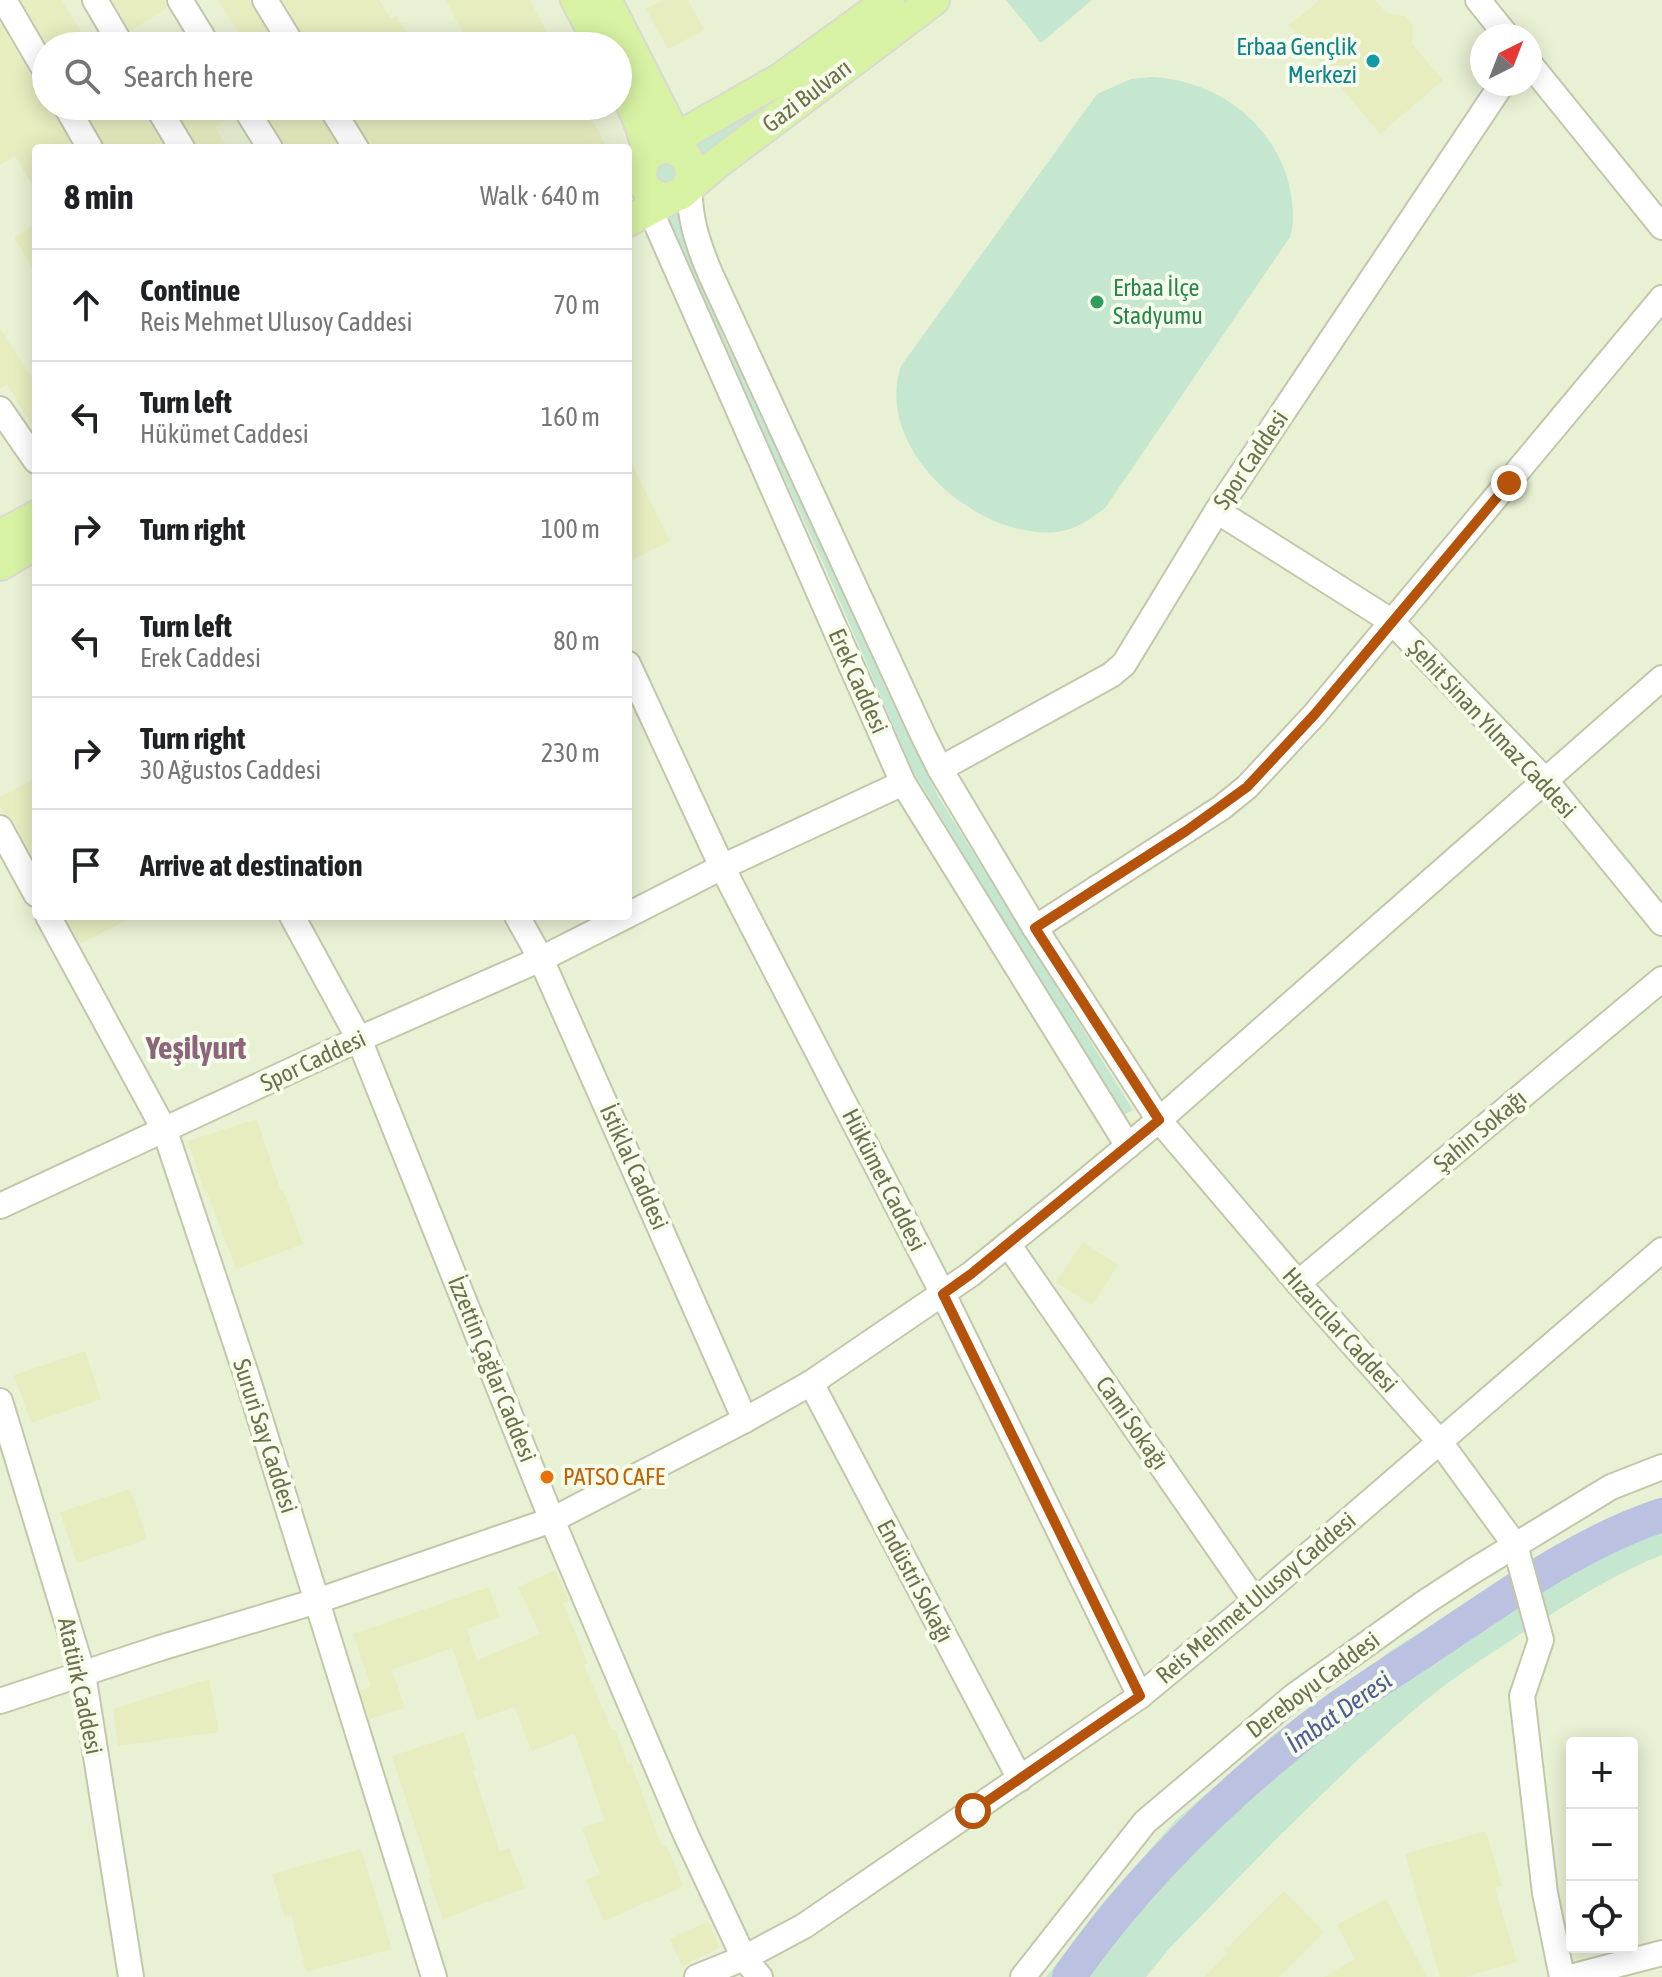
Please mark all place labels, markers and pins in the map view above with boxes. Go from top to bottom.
place label: Erbaa Gençlik Merkezi [1236,33,1357,88]
marker: Erbaa Gençlik Merkezi [1364,52,1382,70]
place label: Erbaa İlçe Stadyumu [1113,274,1203,329]
marker: Erbaa İlçe Stadyumu [1088,293,1106,311]
place label: PATSO CAFE [563,1463,665,1490]
marker: PATSO CAFE [538,1468,556,1486]

